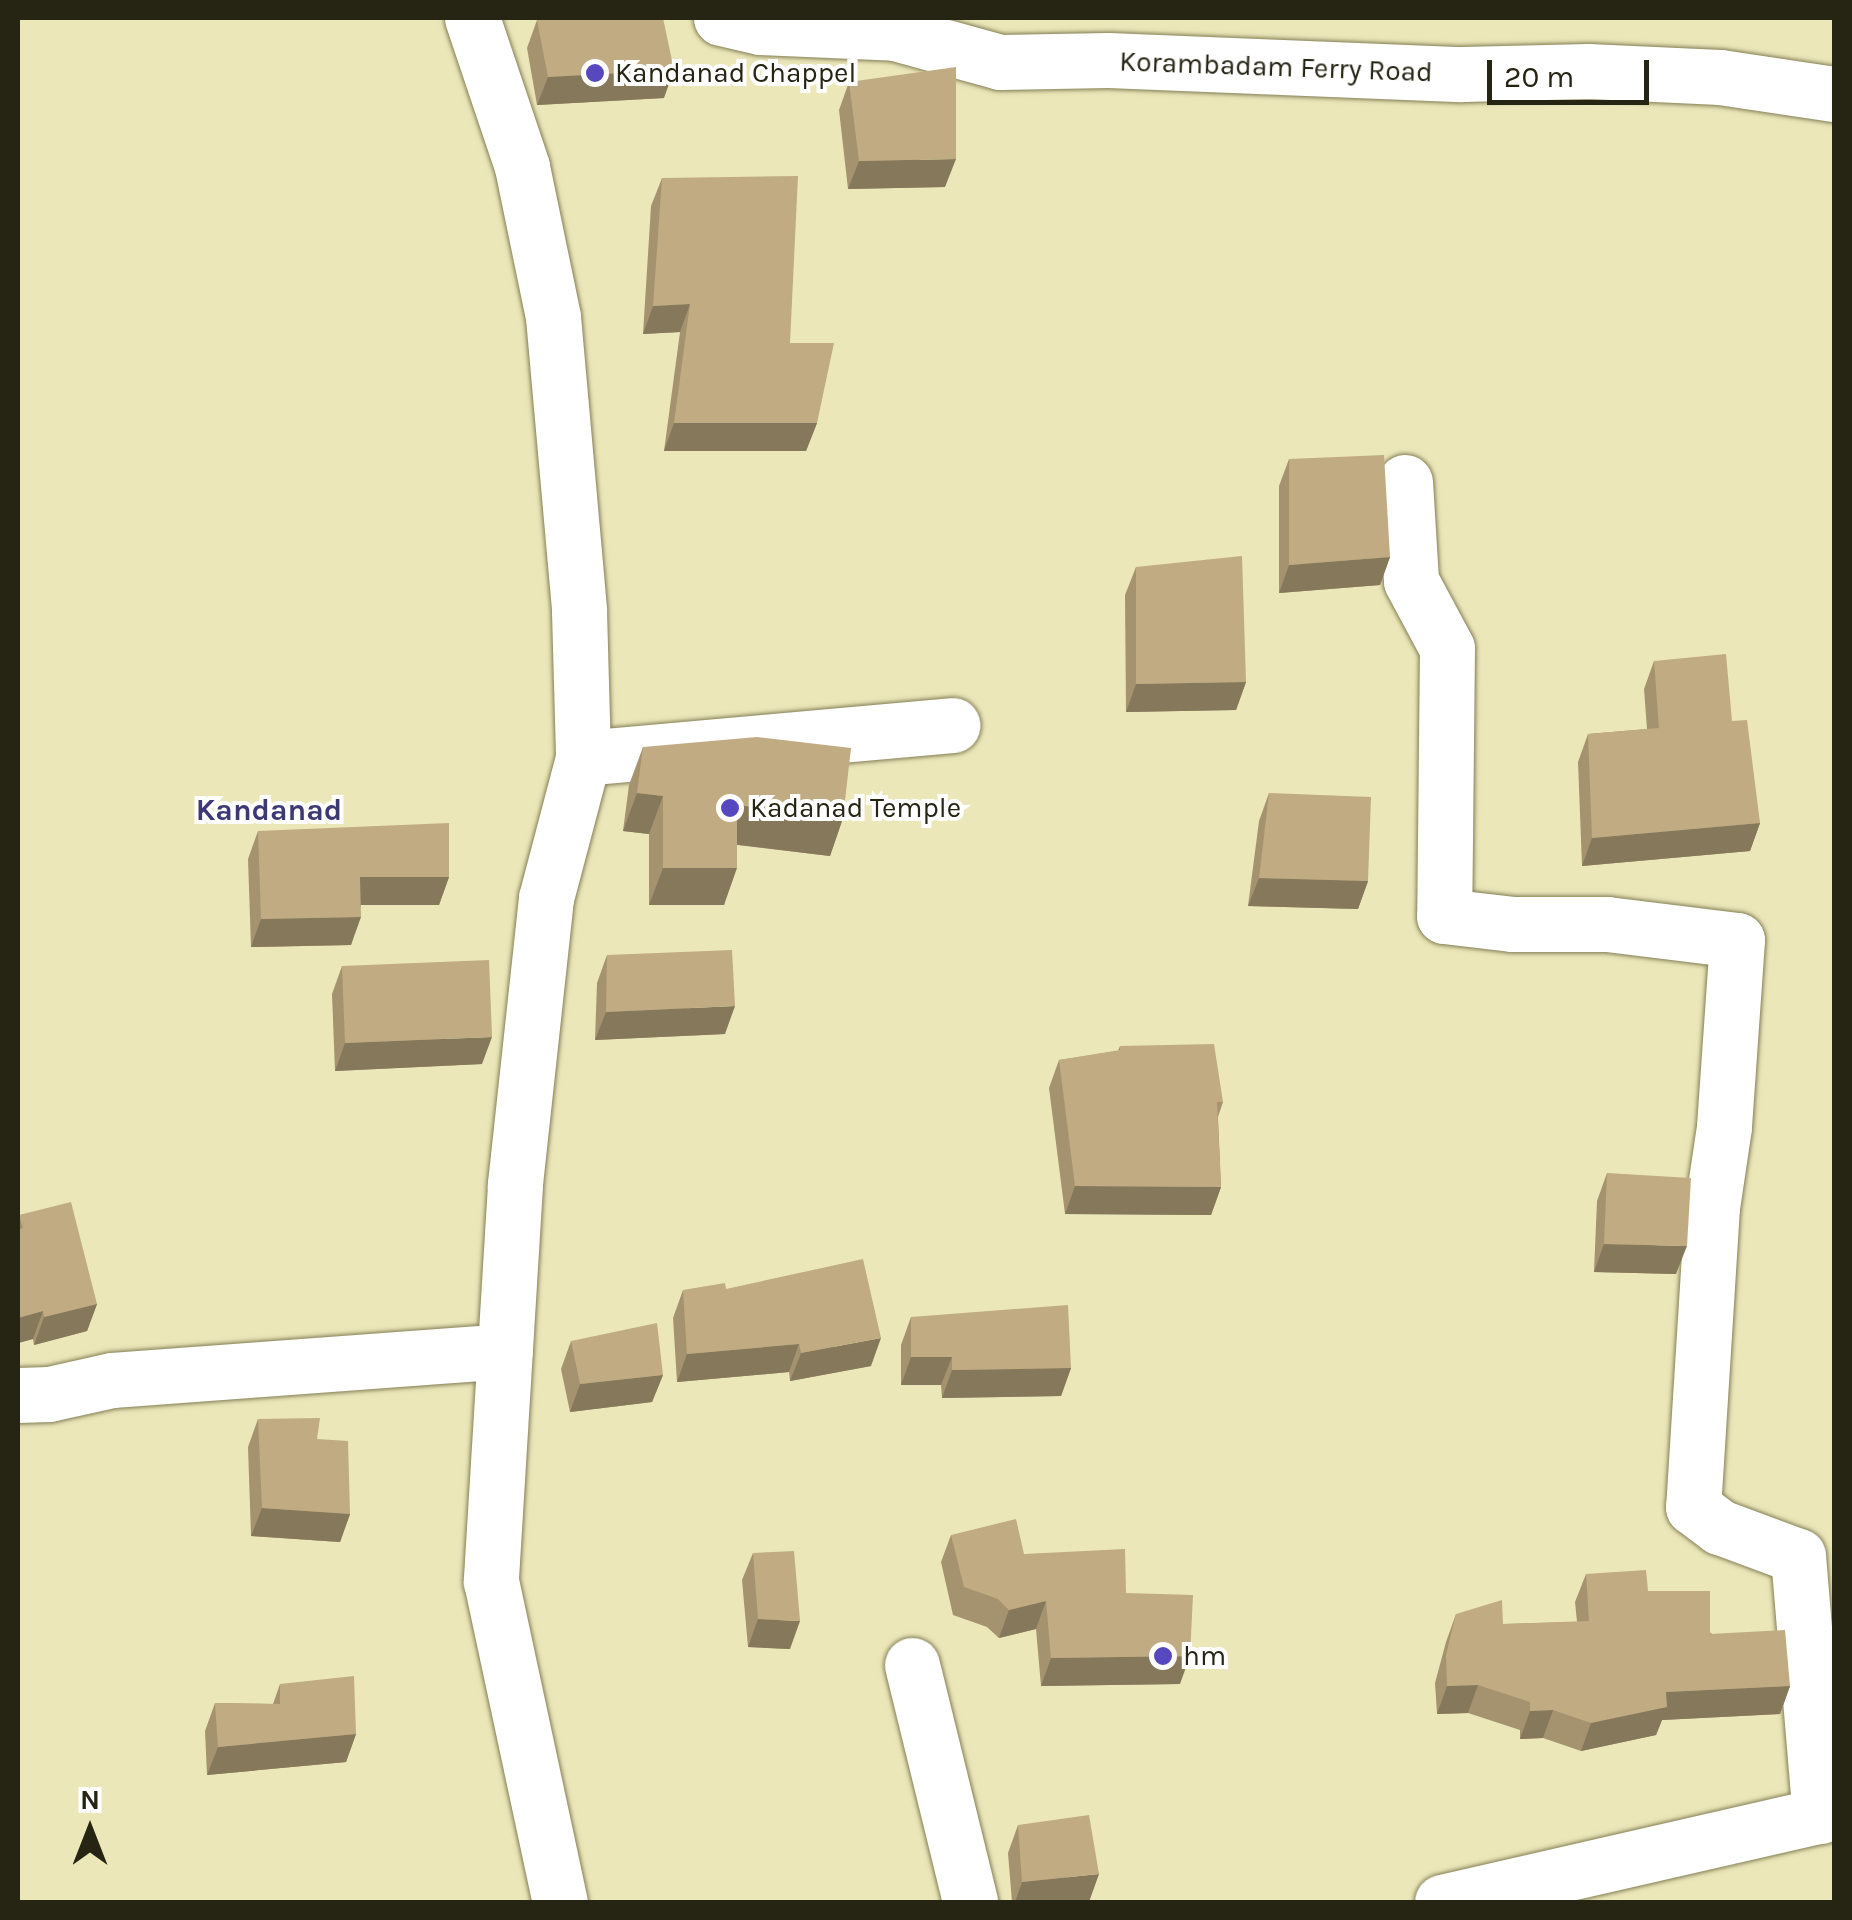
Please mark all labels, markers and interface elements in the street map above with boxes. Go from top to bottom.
scale bar [1492,40,1654,102]
street label: Korambadam Ferry Road [1119,45,1433,89]
place label: Kandanad Chappel [615,56,856,90]
text: 20 m [1504,59,1574,95]
marker: Kandanad Chappel [584,62,606,84]
place label: Kadanad Temple [750,791,961,825]
district label: Kandanad [196,792,342,828]
marker: Kadanad Temple [719,797,741,819]
place label: hm [1183,1639,1226,1673]
marker: hm [1152,1645,1174,1667]
north arrow [40,1780,140,1880]
text: N [80,1783,100,1816]

